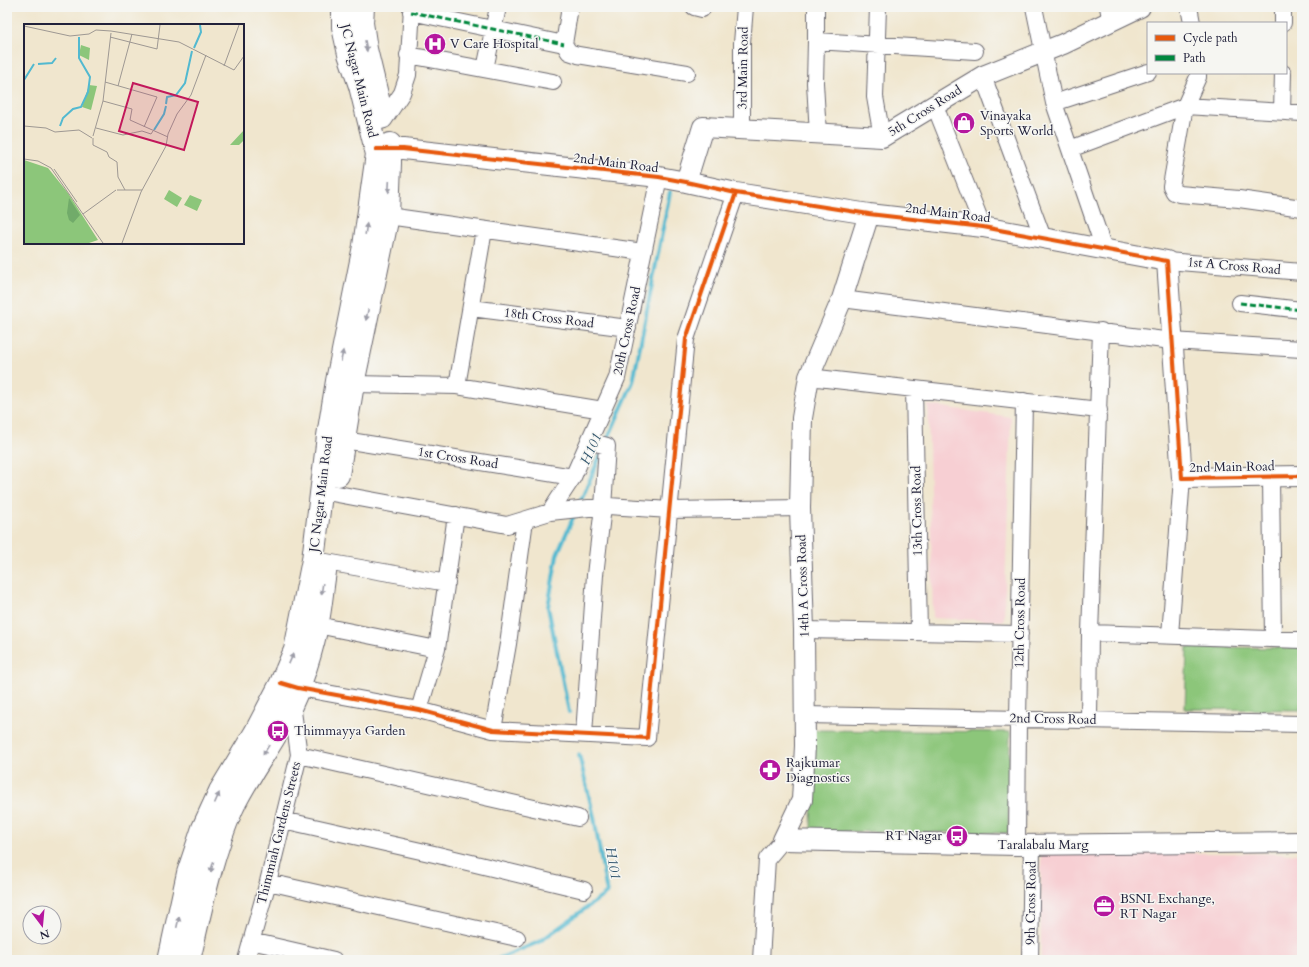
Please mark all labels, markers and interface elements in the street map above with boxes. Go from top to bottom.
street label: JC Nagar Main Road [336,20,382,140]
legend [1147,22,1287,74]
inset map [24,24,244,244]
street label: 3rd Main Road [733,26,753,110]
text: Cycle path [1183,30,1238,46]
hospital icon: V Care Hospital [422,31,448,57]
place label: V Care Hospital [450,35,539,53]
one-way arrow [363,40,369,52]
text: Path [1183,50,1206,66]
street label: 5th Cross Road [885,81,965,141]
place label: Vinayaka Sports World [980,107,1054,140]
shop icon: Vinayaka Sports World [951,110,977,136]
street label: 2nd Main Road [573,149,660,177]
one-way arrow [386,181,393,193]
street label: 2nd Main Road [905,199,992,227]
one-way arrow [363,223,369,235]
street label: 1st A Cross Road [1186,253,1282,279]
street label: 20th Cross Road [609,285,645,377]
street label: 18th Cross Road [503,304,595,332]
one-way arrow [364,309,370,321]
one-way arrow [339,350,345,362]
water label: H101 [576,430,606,468]
street label: JC Nagar Main Road [305,435,337,555]
street label: 1st Cross Road [417,443,500,473]
street label: 2nd Main Road [1189,457,1275,477]
street label: 13th Cross Road [907,466,927,556]
street label: 14th A Cross Road [792,534,814,638]
street label: 12th Cross Road [1010,578,1030,668]
one-way arrow [319,583,325,595]
one-way arrow [288,654,294,665]
street label: 2nd Cross Road [1009,709,1097,729]
bus stop icon: Thimmayya Garden [265,718,291,744]
place label: Thimmayya Garden [294,722,406,740]
one-way arrow [262,745,270,755]
place label: Rajkumar Diagnostics [786,754,850,787]
pharmacy icon: Rajkumar Diagnostics [757,757,783,783]
street label: Thimmiah Gardens Streets [253,760,305,906]
one-way arrow [214,792,220,804]
bus stop icon: RT Nagar [944,823,970,849]
place label: RT Nagar [886,827,942,845]
street label: Taralabalu Marg [998,836,1089,854]
water label: H101 [601,845,625,881]
one-way arrow [209,861,215,873]
street label: 9th Cross Road [1021,861,1041,945]
place label: BSNL Exchange, RT Nagar [1120,890,1215,923]
office icon: BSNL Exchange, RT Nagar [1091,893,1117,919]
north arrow [22,905,62,945]
one-way arrow [175,916,181,928]
text: N [38,926,51,943]

